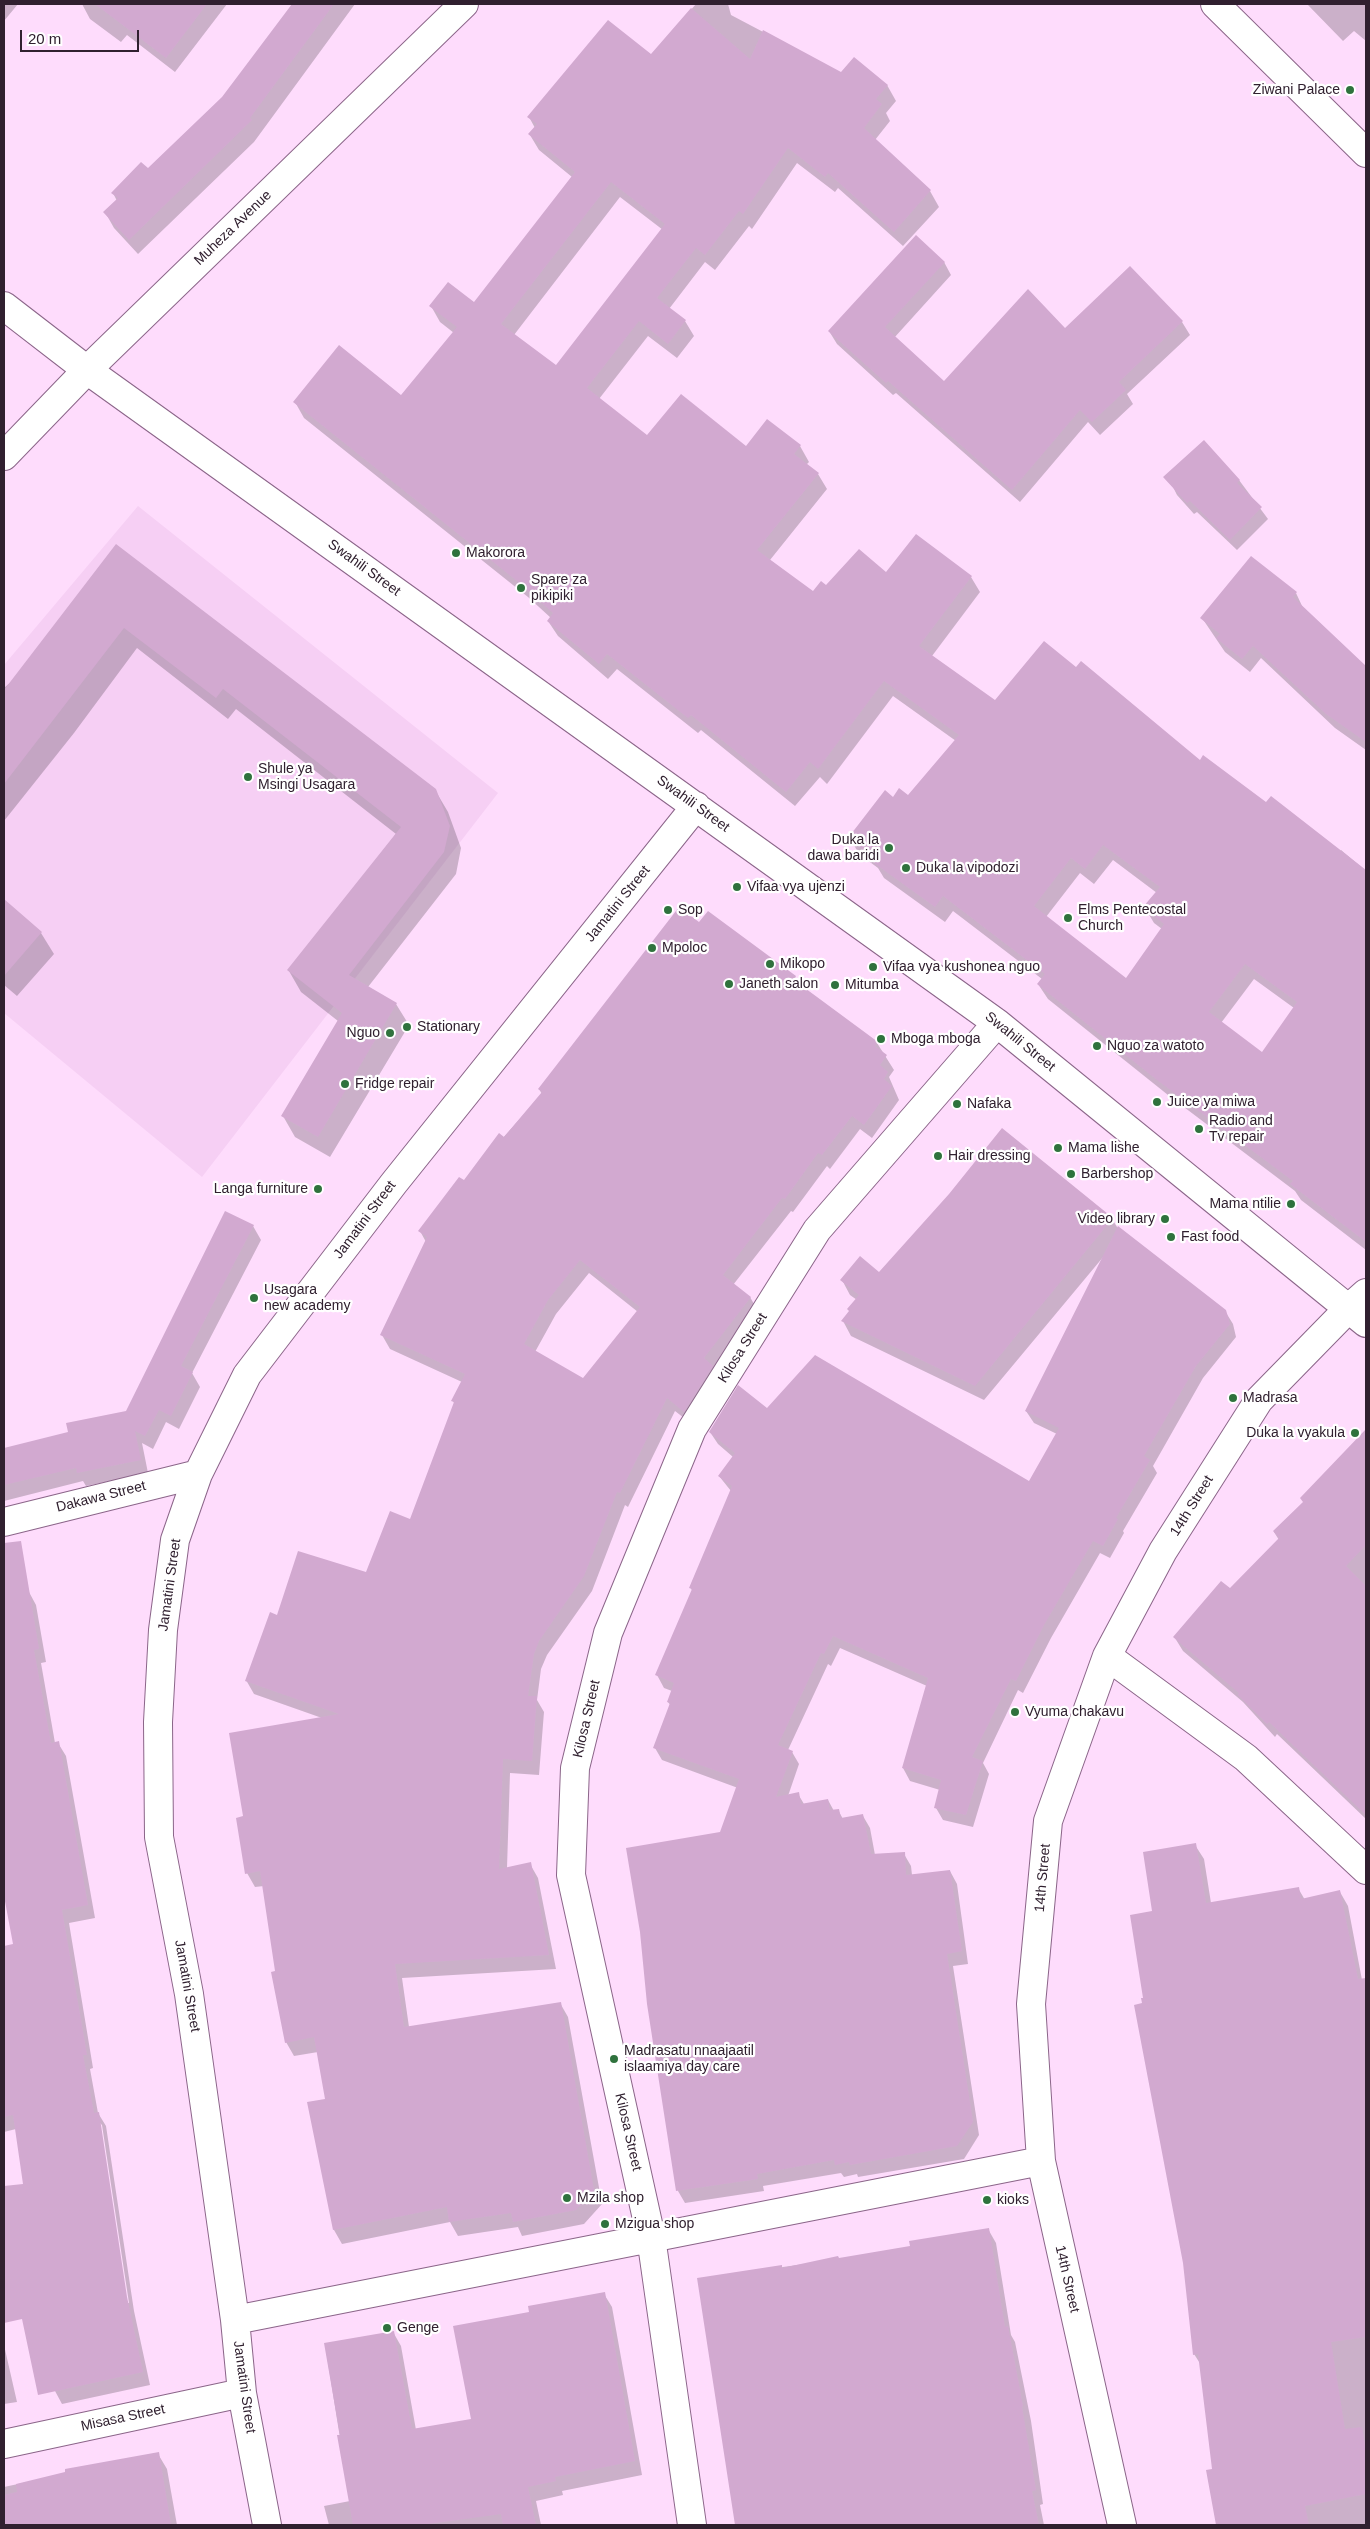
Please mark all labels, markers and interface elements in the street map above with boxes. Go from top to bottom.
scale bar [22,20,141,52]
text: 20 m [28,30,61,47]
place label: Ziwani Palace [1253,82,1340,98]
marker: Ziwani Palace [1344,84,1356,96]
street label: Muheza Avenue [191,187,275,269]
street label: Swahili Street [324,536,404,600]
place label: Makorora [466,545,525,561]
marker: Makorora [450,547,462,559]
place label: Spare za pikipiki [531,572,587,604]
marker: Spare za pikipiki [515,582,527,594]
place label: Shule ya Msingi Usagara [258,761,355,794]
marker: Shule ya Msingi Usagara [242,771,254,783]
street label: Swahili Street [653,772,733,836]
place label: Duka la dawa baridi [807,832,879,864]
marker: Duka la dawa baridi [883,842,895,854]
place label: Duka la vipodozi [916,860,1019,876]
street label: Jamatini Street [582,862,654,946]
marker: Duka la vipodozi [900,862,912,874]
place label: Vifaa vya ujenzi [747,879,845,895]
marker: Vifaa vya ujenzi [731,881,743,893]
place label: Sop [678,902,703,918]
place label: Elms Pentecostal Church [1078,902,1186,934]
marker: Sop [662,904,674,916]
marker: Elms Pentecostal Church [1062,912,1074,924]
place label: Mpoloc [662,940,707,956]
marker: Mpoloc [646,942,658,954]
place label: Mikopo [780,956,825,972]
marker: Mikopo [764,958,776,970]
place label: Vifaa vya kushonea nguo [883,959,1040,975]
marker: Vifaa vya kushonea nguo [867,961,879,973]
place label: Janeth salon [739,976,818,992]
place label: Mitumba [845,977,899,993]
marker: Janeth salon [723,978,735,990]
marker: Mitumba [829,979,841,991]
street label: Swahili Street [981,1009,1059,1075]
place label: Stationary [417,1019,480,1035]
marker: Stationary [401,1021,413,1033]
place label: Nguo [347,1025,380,1041]
marker: Nguo [384,1027,396,1039]
place label: Mboga mboga [891,1031,981,1047]
marker: Mboga mboga [875,1033,887,1045]
place label: Nguo za watoto [1107,1038,1204,1054]
marker: Nguo za watoto [1091,1040,1103,1052]
place label: Fridge repair [355,1076,434,1092]
marker: Fridge repair [339,1078,351,1090]
place label: Juice ya miwa [1167,1094,1255,1110]
place label: Nafaka [967,1096,1011,1112]
marker: Juice ya miwa [1151,1096,1163,1108]
marker: Nafaka [951,1098,963,1110]
place label: Radio and Tv repair [1209,1113,1273,1146]
marker: Radio and Tv repair [1193,1123,1205,1135]
place label: Mama lishe [1068,1140,1140,1156]
marker: Mama lishe [1052,1142,1064,1154]
place label: Hair dressing [948,1148,1030,1164]
marker: Hair dressing [932,1150,944,1162]
place label: Barbershop [1081,1166,1153,1182]
marker: Barbershop [1065,1168,1077,1180]
street label: Jamatini Street [330,1178,400,1262]
place label: Langa furniture [214,1181,308,1197]
marker: Langa furniture [312,1183,324,1195]
place label: Mama ntilie [1209,1196,1281,1212]
marker: Mama ntilie [1285,1198,1297,1210]
place label: Video library [1077,1211,1155,1227]
marker: Video library [1159,1213,1171,1225]
place label: Fast food [1181,1229,1239,1245]
marker: Fast food [1165,1231,1177,1243]
place label: Usagara new academy [264,1282,350,1314]
marker: Usagara new academy [248,1292,260,1304]
street label: Kilosa Street [715,1310,771,1386]
place label: Madrasa [1243,1390,1297,1406]
marker: Madrasa [1227,1392,1239,1404]
place label: Duka la vyakula [1246,1425,1345,1441]
marker: Duka la vyakula [1349,1427,1361,1439]
street label: 14th Street [1167,1473,1217,1539]
street label: Dakawa Street [54,1478,148,1516]
street label: Jamatini Street [155,1538,185,1632]
street label: Kilosa Street [570,1678,604,1760]
place label: Vyuma chakavu [1025,1704,1124,1720]
marker: Vyuma chakavu [1009,1706,1021,1718]
street label: 14th Street [1032,1843,1054,1913]
street label: Jamatini Street [171,1939,203,2033]
place label: Madrasatu nnaajaatil islaamiya day care [624,2043,754,2076]
marker: Madrasatu nnaajaatil islaamiya day care [608,2053,620,2065]
street label: Kilosa Street [611,2091,645,2173]
place label: Mzila shop [577,2190,644,2206]
marker: Mzila shop [561,2192,573,2204]
place label: kioks [997,2192,1029,2208]
marker: kioks [981,2194,993,2206]
place label: Mzigua shop [615,2216,694,2232]
marker: Mzigua shop [599,2218,611,2230]
street label: 14th Street [1051,2244,1083,2314]
place label: Genge [397,2320,439,2336]
marker: Genge [381,2322,393,2334]
street label: Jamatini Street [229,2340,259,2434]
street label: Misasa Street [79,2401,167,2435]

